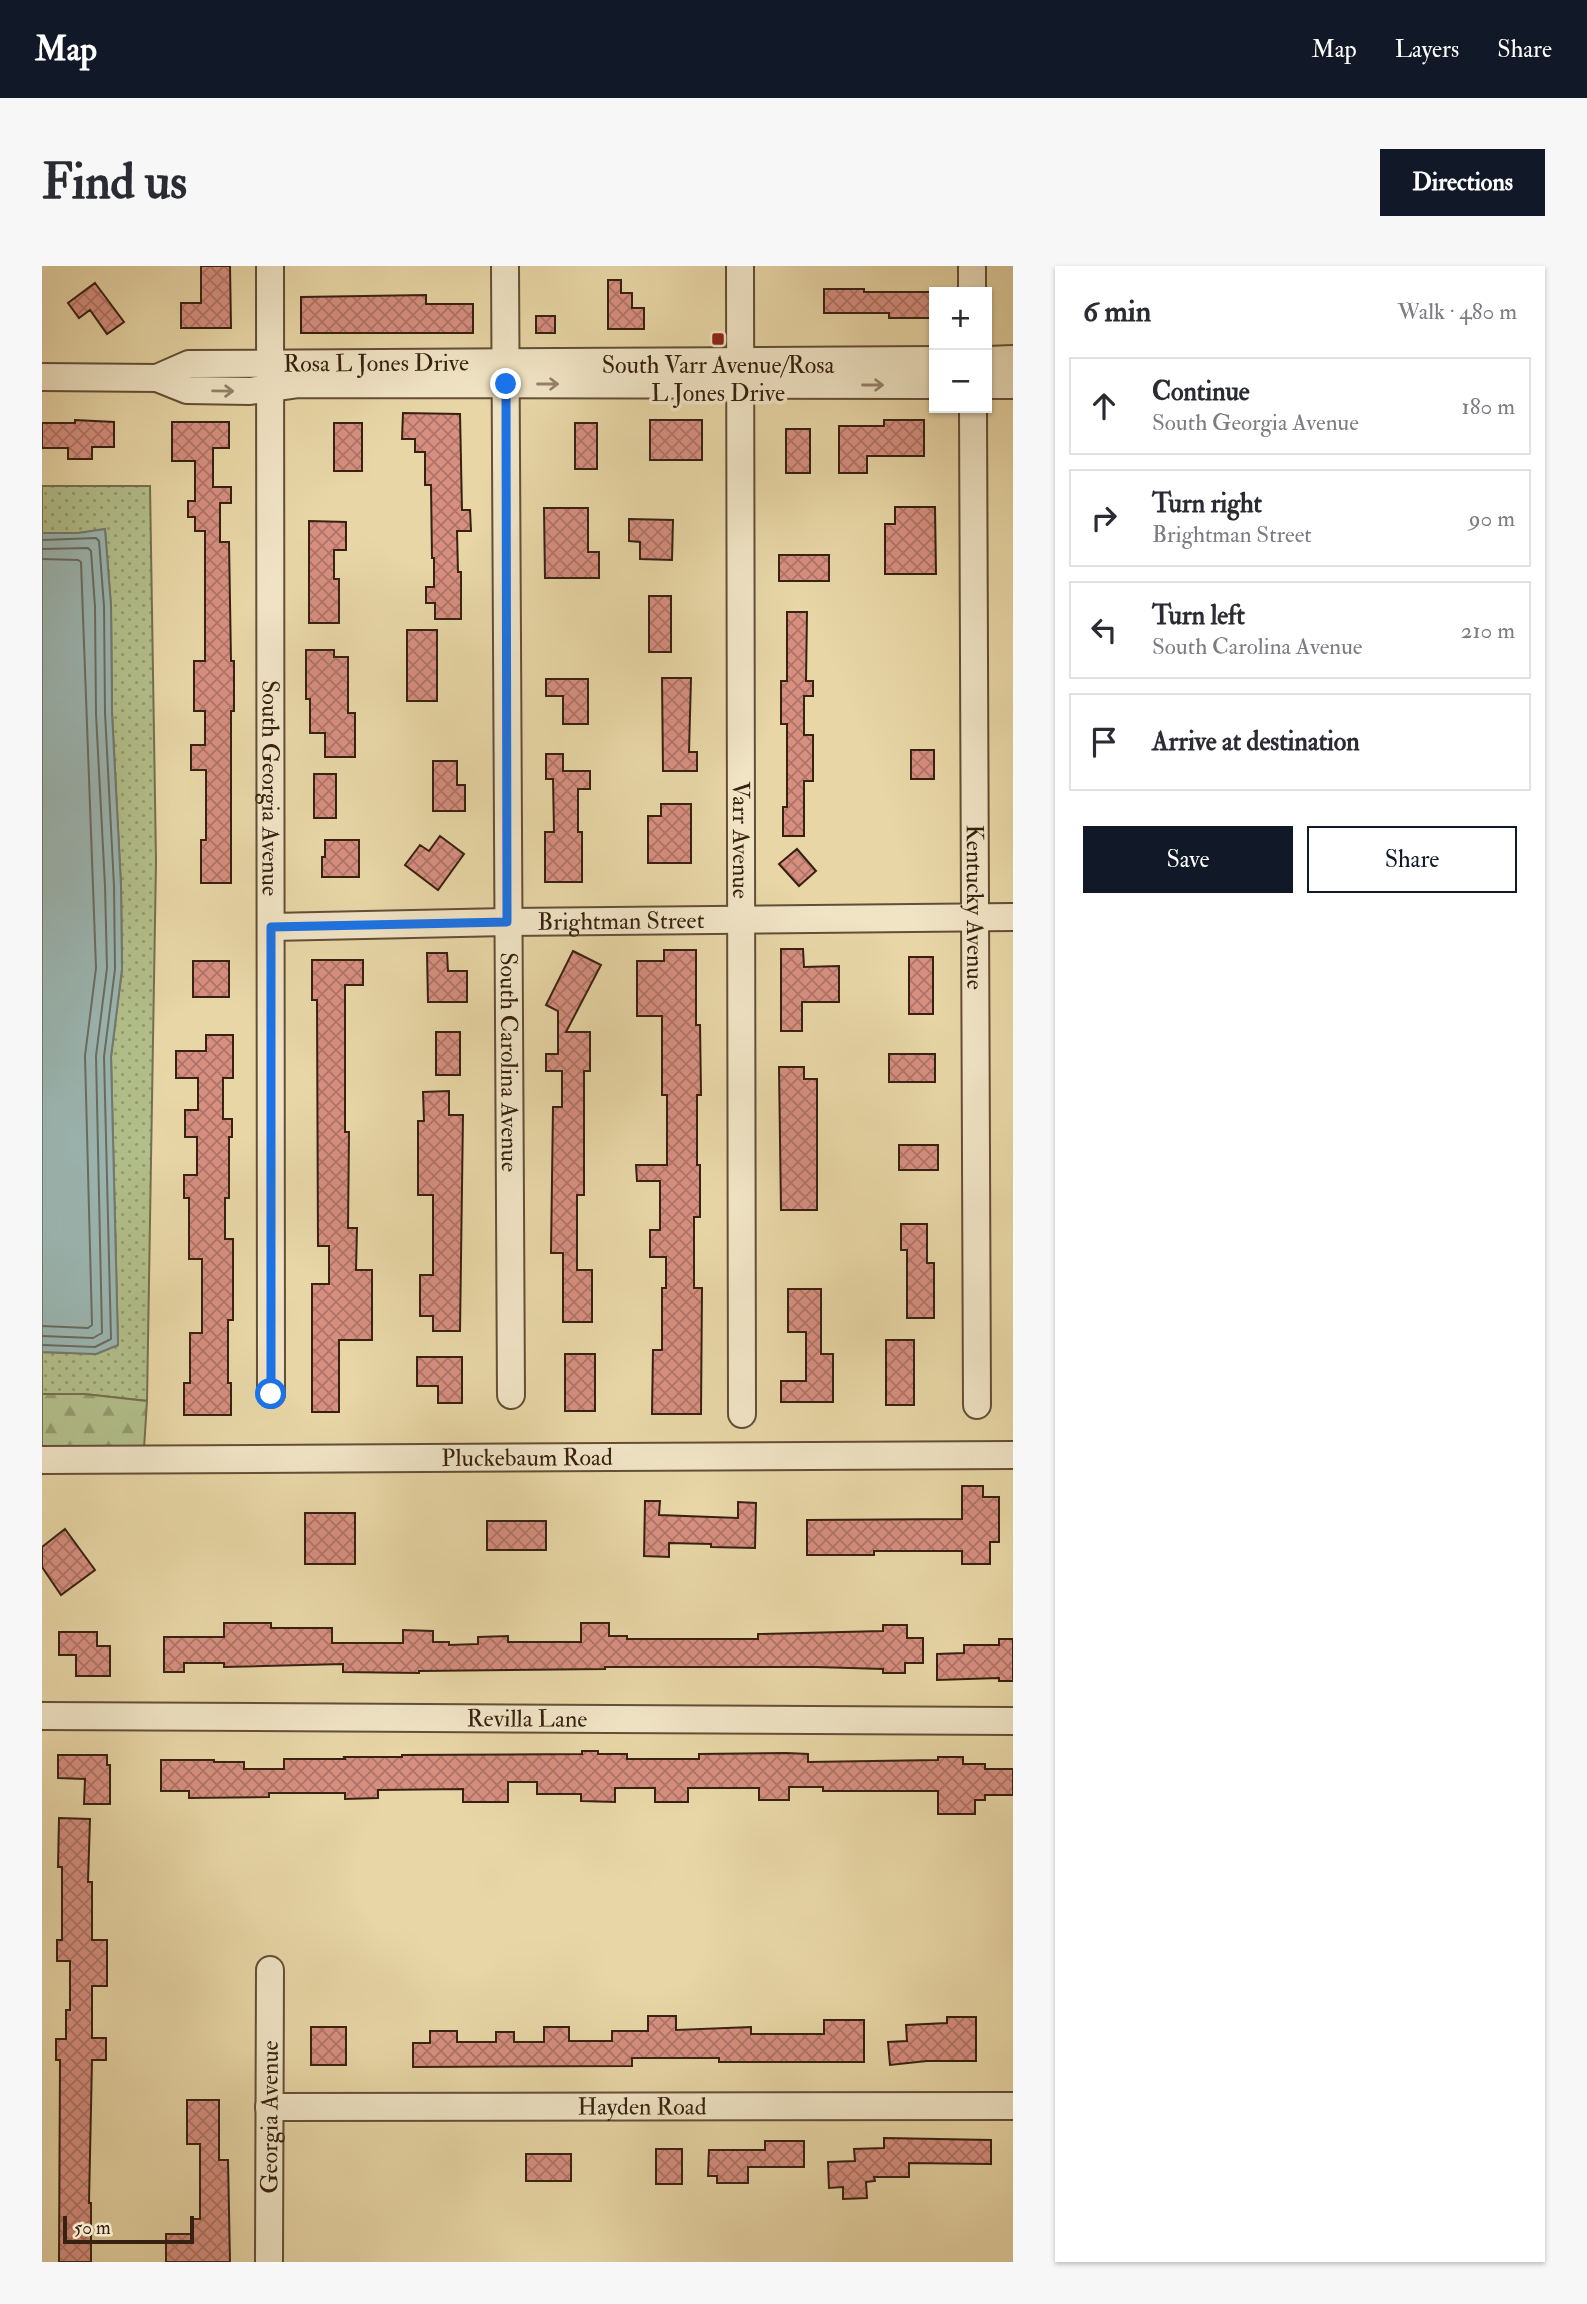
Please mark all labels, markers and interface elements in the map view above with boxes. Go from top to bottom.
text: Map [35,29,97,70]
text: Map [1312,34,1357,65]
text: Layers [1395,34,1459,65]
text: Share [1497,34,1552,65]
button: Directions [1380,149,1545,216]
text: Find us [42,152,187,213]
map controls [929,287,992,413]
button: + [929,287,992,350]
text: 6 min [1083,293,1151,330]
text: Walk · 480 m [1397,297,1517,326]
marker: South Varr Avenue/Rosa L Jones Drive [710,331,726,347]
street label: Rosa L Jones Drive [283,347,469,379]
place label: South Varr Avenue/Rosa L Jones Drive [602,350,835,409]
button: − [929,350,992,413]
route end [490,368,521,399]
text: Continue [1152,376,1250,408]
one-way arrow [536,377,559,391]
one-way arrow [861,378,884,392]
one-way arrow [211,384,234,397]
icon: ahead [1085,387,1123,425]
text: 180 m [1462,392,1515,421]
text: South Georgia Avenue [1152,408,1359,437]
text: Turn right [1152,488,1262,520]
icon: right [1085,499,1123,537]
text: 90 m [1469,504,1515,533]
text: Brightman Street [1152,520,1312,549]
text: Turn left [1152,600,1245,632]
icon: left [1085,611,1123,649]
text: 210 m [1461,616,1515,645]
text: South Carolina Avenue [1152,632,1362,661]
street label: South Georgia Avenue [255,680,286,896]
icon: arrive [1085,723,1123,761]
text: Arrive at destination [1152,726,1360,758]
street label: Varr Avenue [725,781,757,899]
street label: Kentucky Avenue [959,824,991,990]
button: Save [1083,826,1293,893]
button: Share [1307,826,1517,893]
street label: Brightman Street [537,905,705,937]
street label: South Carolina Avenue [493,952,525,1172]
route start [255,1378,286,1409]
street label: Pluckebaum Road [441,1442,613,1473]
street label: Revilla Lane [467,1703,587,1734]
street label: Georgia Avenue [254,2040,285,2194]
street label: Hayden Road [577,2091,707,2122]
scale bar [63,2213,194,2245]
text: 50 m [74,2216,111,2240]

